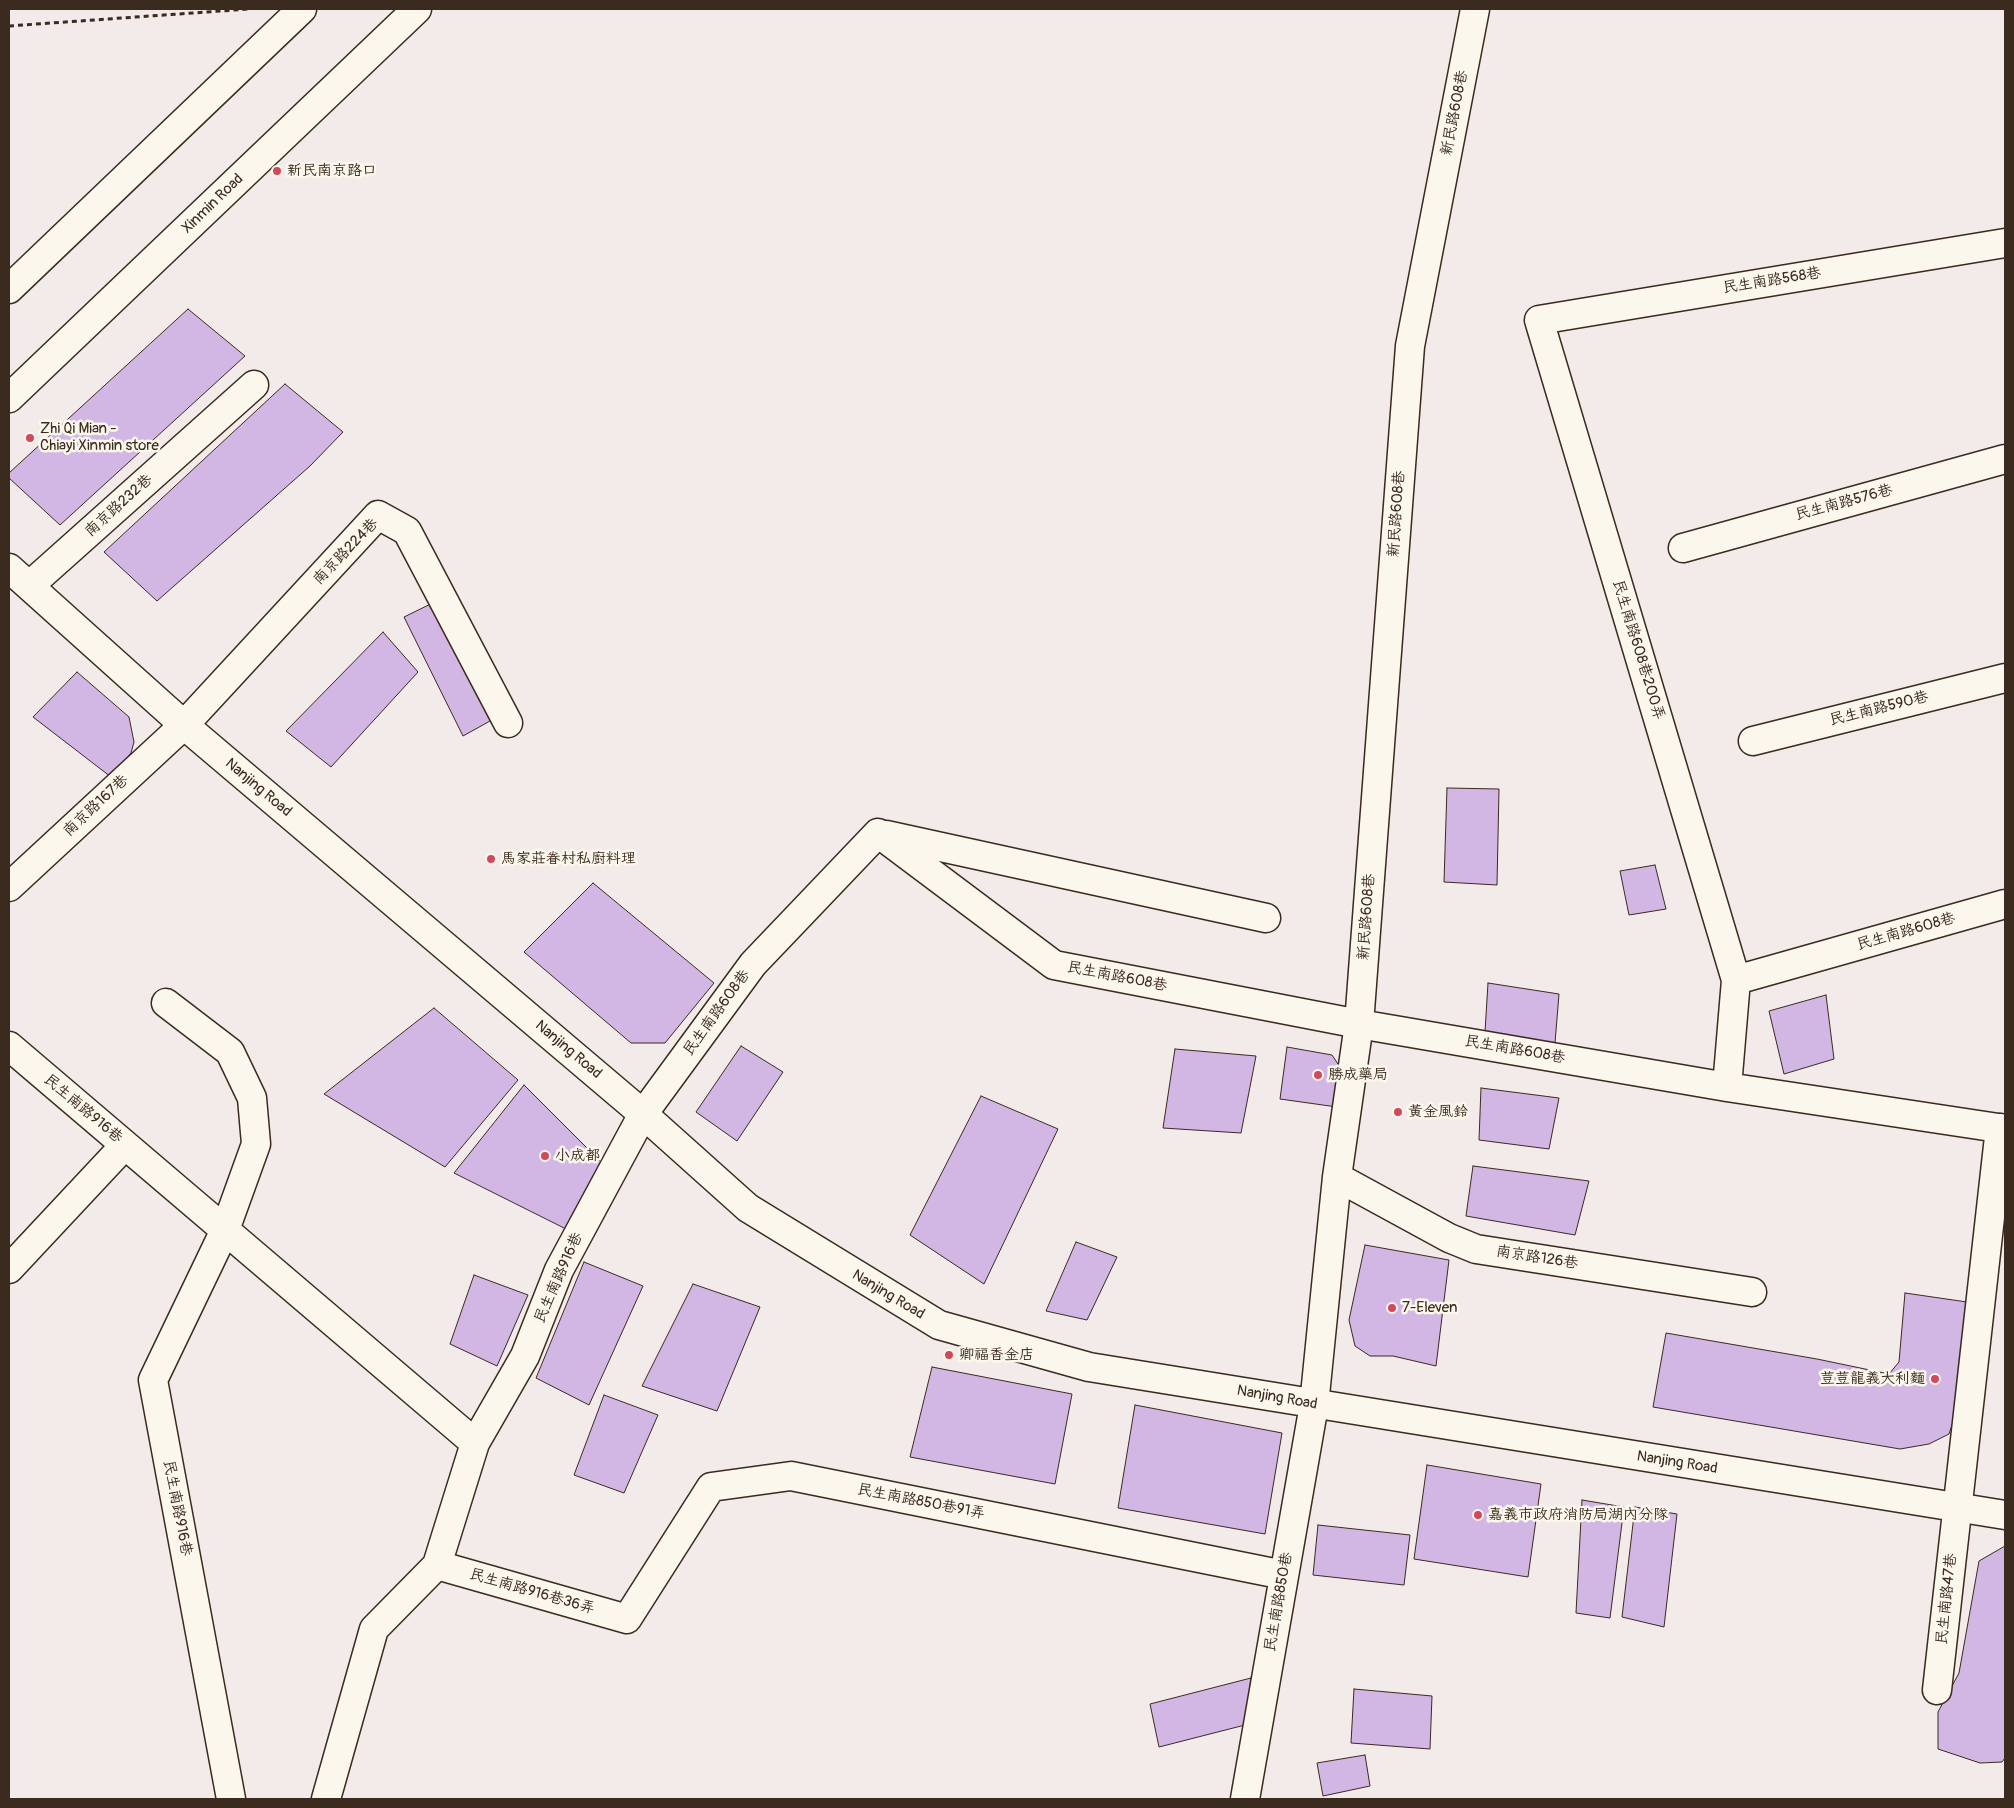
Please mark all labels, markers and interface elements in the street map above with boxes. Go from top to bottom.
street label: 新民路608巷 [1438,69,1472,157]
place label: 新民南京路口 [287,162,377,180]
marker: 新民南京路口 [271,165,283,177]
street label: Xinmin Road [179,170,247,238]
street label: 民生南路568巷 [1721,264,1823,298]
place label: Zhi Qi Mian - Chiayi Xinmin store [40,420,159,455]
marker: Zhi Qi Mian - Chiayi Xinmin store [24,432,36,444]
street label: 新民路608巷 [1385,470,1409,558]
street label: 南京路232巷 [82,471,156,541]
street label: 民生南路576巷 [1793,481,1895,525]
street label: 南京路224巷 [310,515,382,589]
street label: 民生南路608巷200弄 [1608,578,1668,722]
street label: 民生南路590巷 [1828,688,1930,730]
street label: Nanjing Road [221,755,295,821]
street label: 南京路167巷 [60,771,132,841]
place label: 馬家莊眷村私廚料理 [501,850,636,868]
marker: 馬家莊眷村私廚料理 [485,853,497,865]
street label: 新民路608巷 [1355,873,1379,961]
street label: 民生南路608巷 [1855,909,1957,955]
street label: 民生南路608巷 [1065,958,1169,996]
street label: 民生南路608巷 [680,967,754,1059]
street label: Nanjing Road [531,1017,605,1083]
street label: 民生南路608巷 [1463,1032,1567,1068]
place label: 勝成藥局 [1328,1066,1388,1084]
marker: 勝成藥局 [1312,1069,1324,1081]
street label: 民生南路916巷 [40,1071,126,1147]
place label: 黃金風鈴 [1408,1103,1468,1121]
marker: 黃金風鈴 [1392,1106,1404,1118]
place label: 小成都 [555,1147,600,1165]
marker: 小成都 [539,1150,551,1162]
street label: 民生南路916巷 [531,1230,587,1326]
street label: 南京路126巷 [1495,1243,1579,1273]
street label: Nanjing Road [848,1266,928,1324]
place label: 7-Eleven [1402,1299,1457,1317]
marker: 7-Eleven [1386,1302,1398,1314]
place label: 卿福香金店 [959,1346,1034,1364]
marker: 卿福香金店 [943,1349,955,1361]
place label: 荳荳龍義大利麵 [1820,1370,1925,1388]
marker: 荳荳龍義大利麵 [1929,1373,1941,1385]
street label: Nanjing Road [1235,1382,1319,1414]
street label: Nanjing Road [1635,1448,1719,1478]
street label: 民生南路916巷 [159,1459,195,1557]
street label: 民生南路850巷91弄 [856,1481,986,1523]
place label: 嘉義市政府消防局湖內分隊 [1488,1506,1668,1524]
marker: 嘉義市政府消防局湖內分隊 [1472,1509,1484,1521]
street label: 民生南路850巷 [1261,1551,1297,1653]
street label: 民生南路47巷 [1933,1552,1961,1646]
street label: 民生南路916巷36弄 [467,1566,597,1618]

